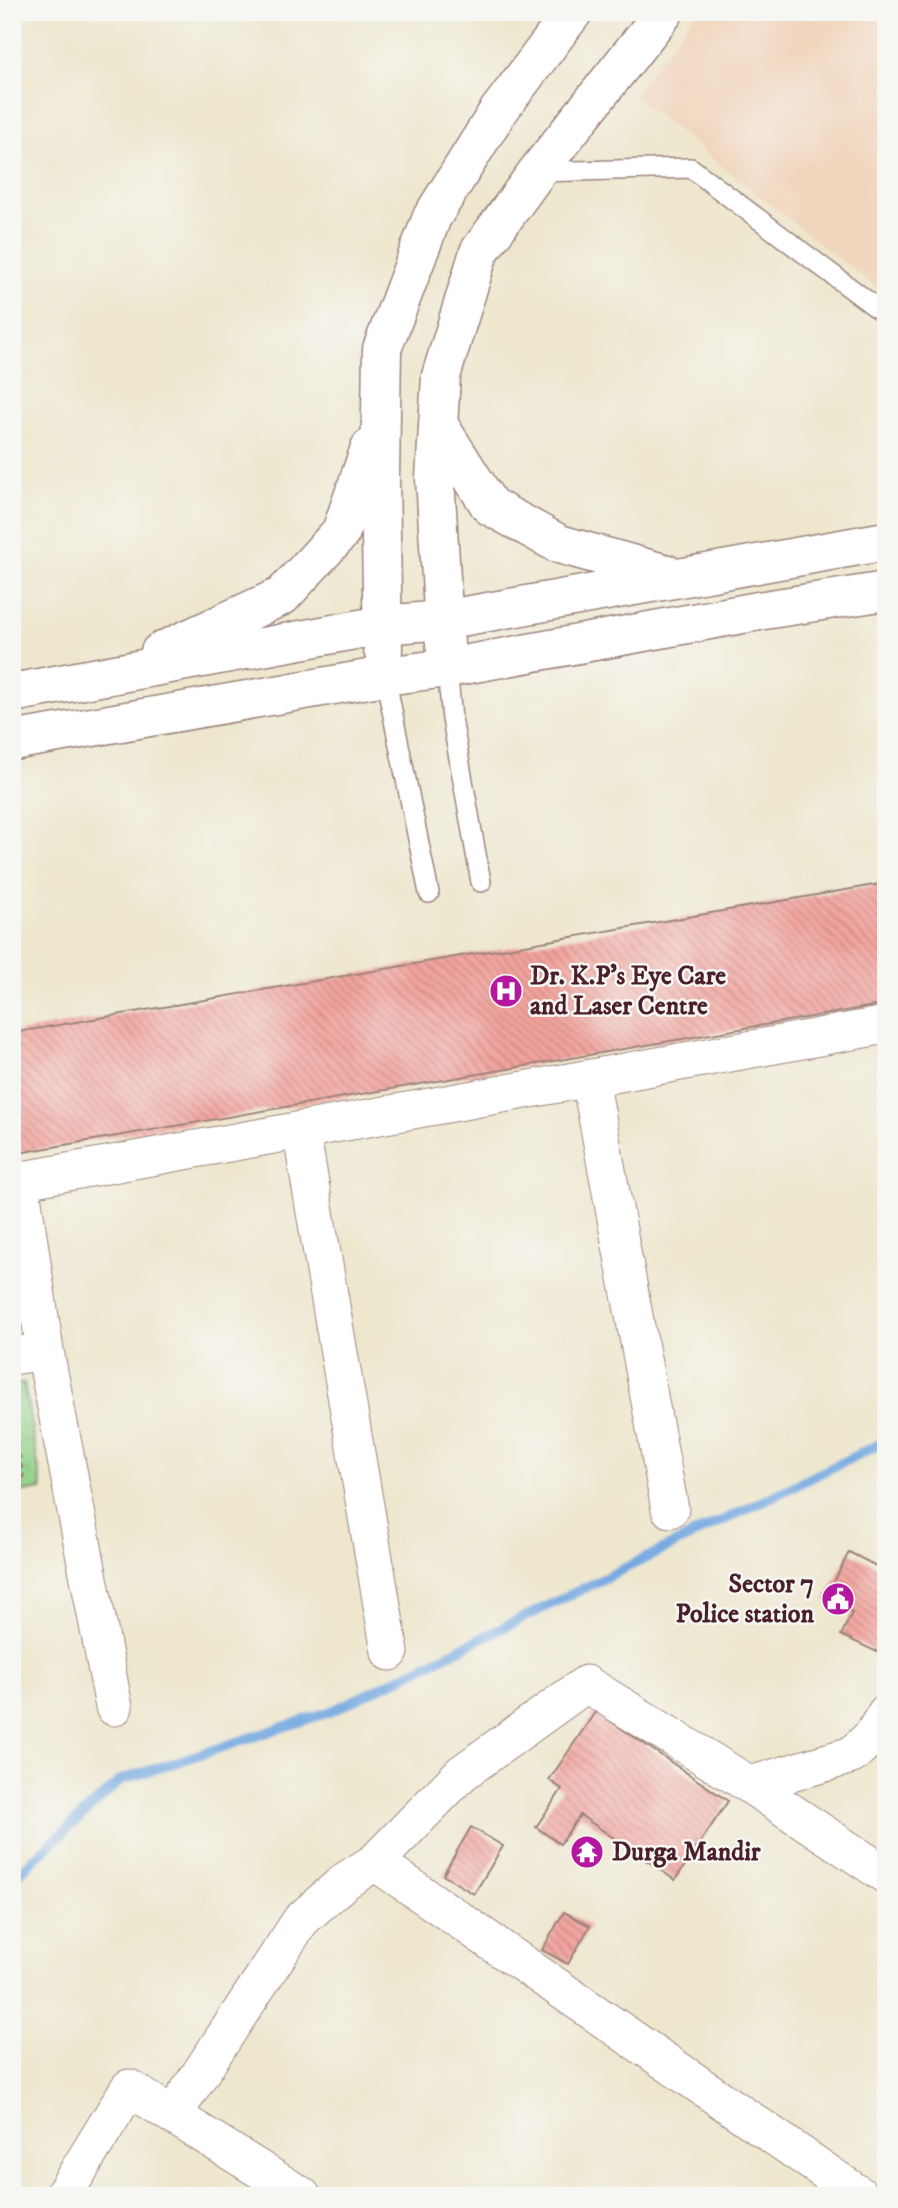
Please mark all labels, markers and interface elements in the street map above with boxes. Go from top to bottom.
place label: Dr. K.P's Eye Care and Laser Centre [530,960,726,1023]
hospital icon: Dr. K.P's Eye Care and Laser Centre [487,972,525,1010]
place label: Sector 7 Police station [675,1568,814,1631]
public building icon: Sector 7 Police station [819,1580,857,1618]
temple icon: Durga Mandir [568,1833,606,1871]
place label: Durga Mandir [612,1836,761,1869]

